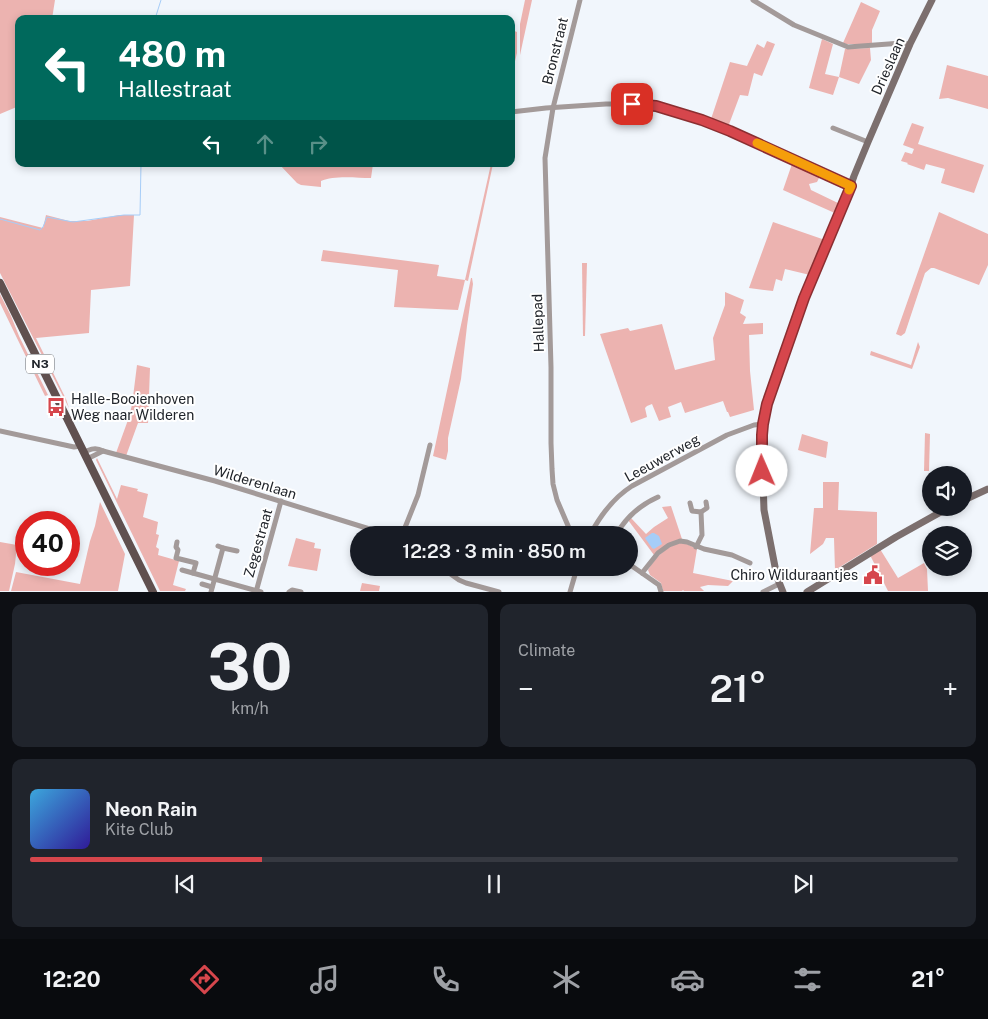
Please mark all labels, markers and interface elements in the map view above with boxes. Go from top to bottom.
street label: Bronstraat [539,16,571,86]
text: 480 m [118,34,226,75]
icon: left [35,35,100,100]
street label: Drieslaan [868,35,908,97]
text: Hallestraat [118,76,232,102]
pin [611,83,653,125]
icon: arrive [618,90,646,118]
icon: left [198,130,226,158]
icon: ahead [251,130,279,158]
icon: right [304,130,332,158]
street label: Hallepad [529,293,547,353]
road number: N3 [26,354,54,374]
place label: Halle-Booienhoven Weg naar Wilderen [71,391,194,423]
bus stop icon: Halle-Booienhoven Weg naar Wilderen [45,396,67,418]
street label: Leeuwerweg [622,431,703,485]
position arrow [735,444,787,496]
street label: Wilderenlaan [211,462,299,502]
map controls [922,466,972,576]
button: sound [922,466,972,516]
street label: Zegestraat [241,507,275,579]
speed limit sign: 40 [15,511,80,576]
button: layers [922,526,972,576]
text: 12:23 · 3 min · 850 m [402,540,586,562]
public building icon: Chiro Wilduraantjes [862,564,884,586]
place label: Chiro Wilduraantjes [730,567,858,583]
text: 30 [208,628,292,705]
text: Climate [518,641,575,660]
text: 21° [709,666,767,711]
text: − [518,672,534,705]
text: + [942,672,958,705]
text: km/h [231,699,269,718]
text: Neon Rain [105,798,197,820]
text: Kite Club [105,820,173,839]
icon: previous [171,870,199,898]
icon: pause [480,870,508,898]
icon: next [789,870,817,898]
icon: directions [187,962,222,997]
icon: music [307,962,342,997]
icon: phone [428,962,463,997]
icon: climate [549,962,584,997]
icon: car [670,962,705,997]
icon: filters [790,962,825,997]
text: 12:20 [43,966,101,992]
text: 21° [911,966,945,992]

